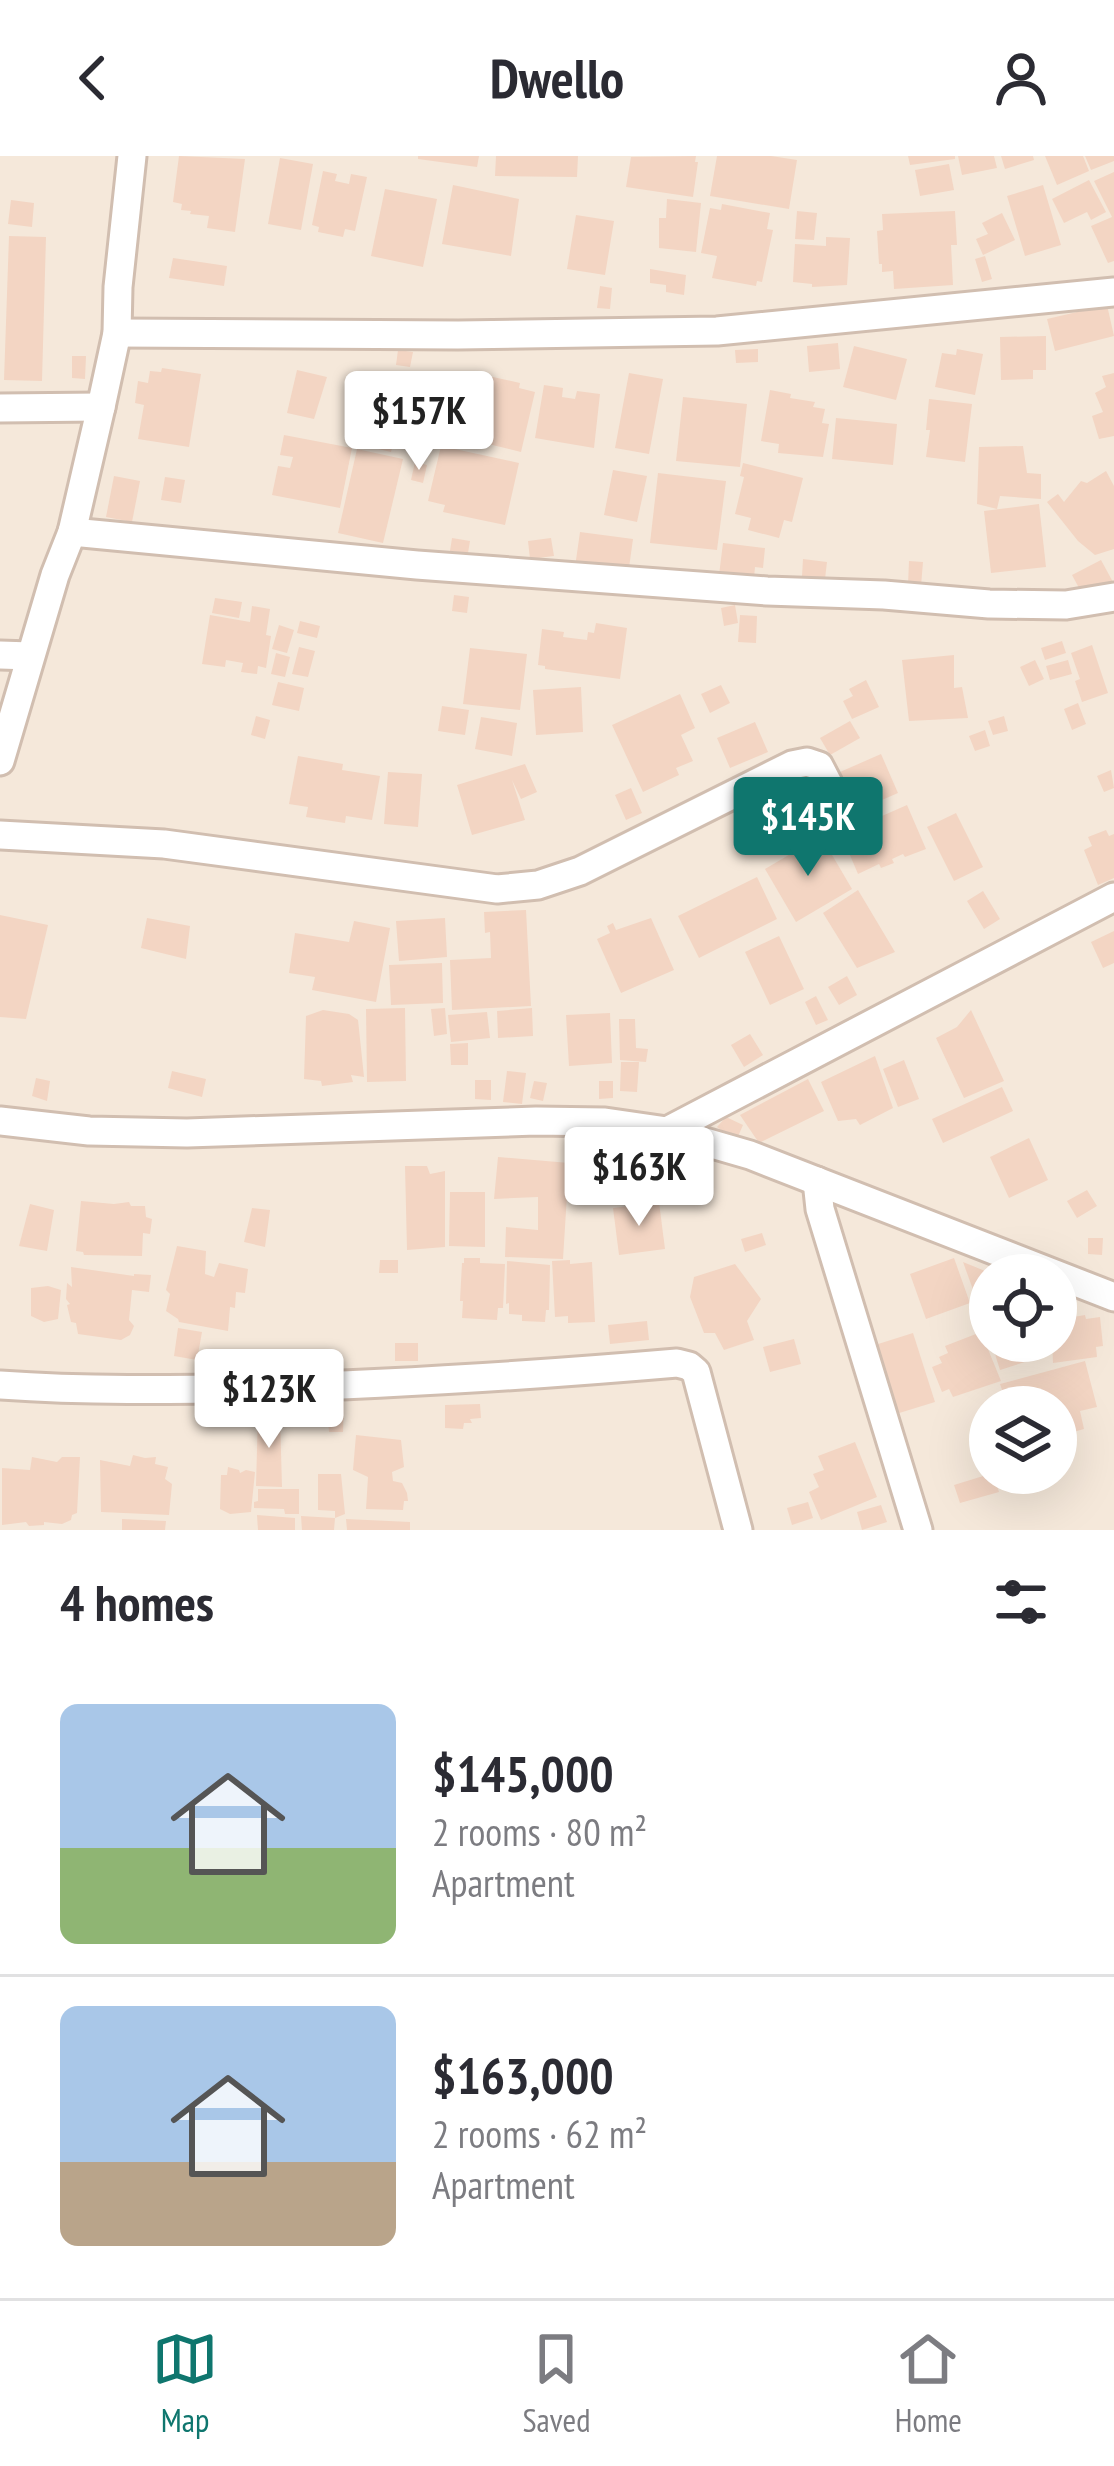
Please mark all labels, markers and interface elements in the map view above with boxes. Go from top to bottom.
text: Dwello [490,43,624,113]
icon: back [60,45,126,111]
icon: person [988,45,1054,111]
pin: $157K [335,371,503,473]
text: $157K [372,384,466,435]
pin: $145K [724,777,892,879]
text: $145K [761,790,855,841]
pin: $163K [555,1127,723,1229]
text: $163K [592,1140,686,1191]
map controls [969,1254,1077,1494]
button: locate [969,1254,1077,1362]
pin: $123K [185,1349,353,1451]
text: $123K [222,1362,316,1413]
button: layers [969,1386,1077,1494]
text: 4 homes [60,1569,214,1635]
icon: filters [988,1569,1054,1635]
text: $145,000 [432,1740,614,1806]
icon: home [156,1752,300,1896]
text: 2 rooms · 80 m² [432,1806,647,1857]
text: Apartment [432,1857,575,1908]
text: $163,000 [432,2042,614,2108]
icon: home [156,2054,300,2198]
text: 2 rooms · 62 m² [432,2108,647,2159]
text: Apartment [432,2159,575,2210]
tab: Map [152,2326,218,2441]
tab: Saved [522,2326,590,2441]
tab: Home [895,2326,962,2441]

